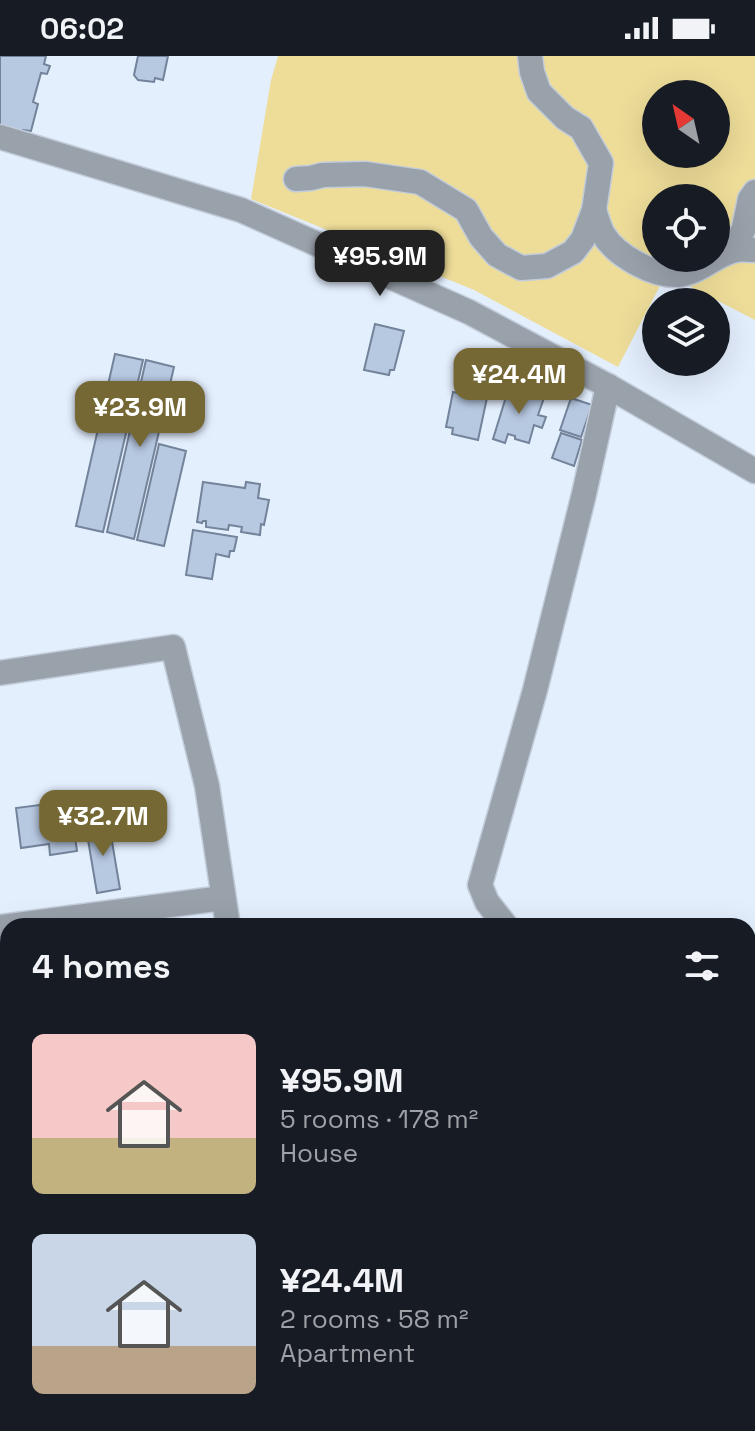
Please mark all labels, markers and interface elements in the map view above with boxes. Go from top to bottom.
text: 06:02 [40,9,124,48]
north arrow [642,80,730,168]
map controls [642,80,730,376]
button: locate [642,184,730,272]
pin: ¥95.9M [315,230,445,298]
text: ¥95.9M [333,239,427,273]
button: layers [642,288,730,376]
pin: ¥24.4M [454,348,584,416]
text: ¥24.4M [472,357,566,391]
pin: ¥23.9M [75,381,205,449]
text: ¥23.9M [93,390,187,424]
pin: ¥32.7M [38,790,168,858]
text: ¥32.7M [57,799,149,833]
icon: filters [680,944,724,988]
text: 4 homes [32,945,170,988]
text: ¥95.9M [280,1059,404,1102]
icon: home [96,1066,192,1162]
text: 5 rooms · 178 m² [280,1102,478,1136]
text: House [280,1136,358,1170]
text: ¥24.4M [280,1259,404,1302]
icon: home [96,1266,192,1362]
text: 2 rooms · 58 m² [280,1302,468,1336]
text: Apartment [280,1336,415,1370]

